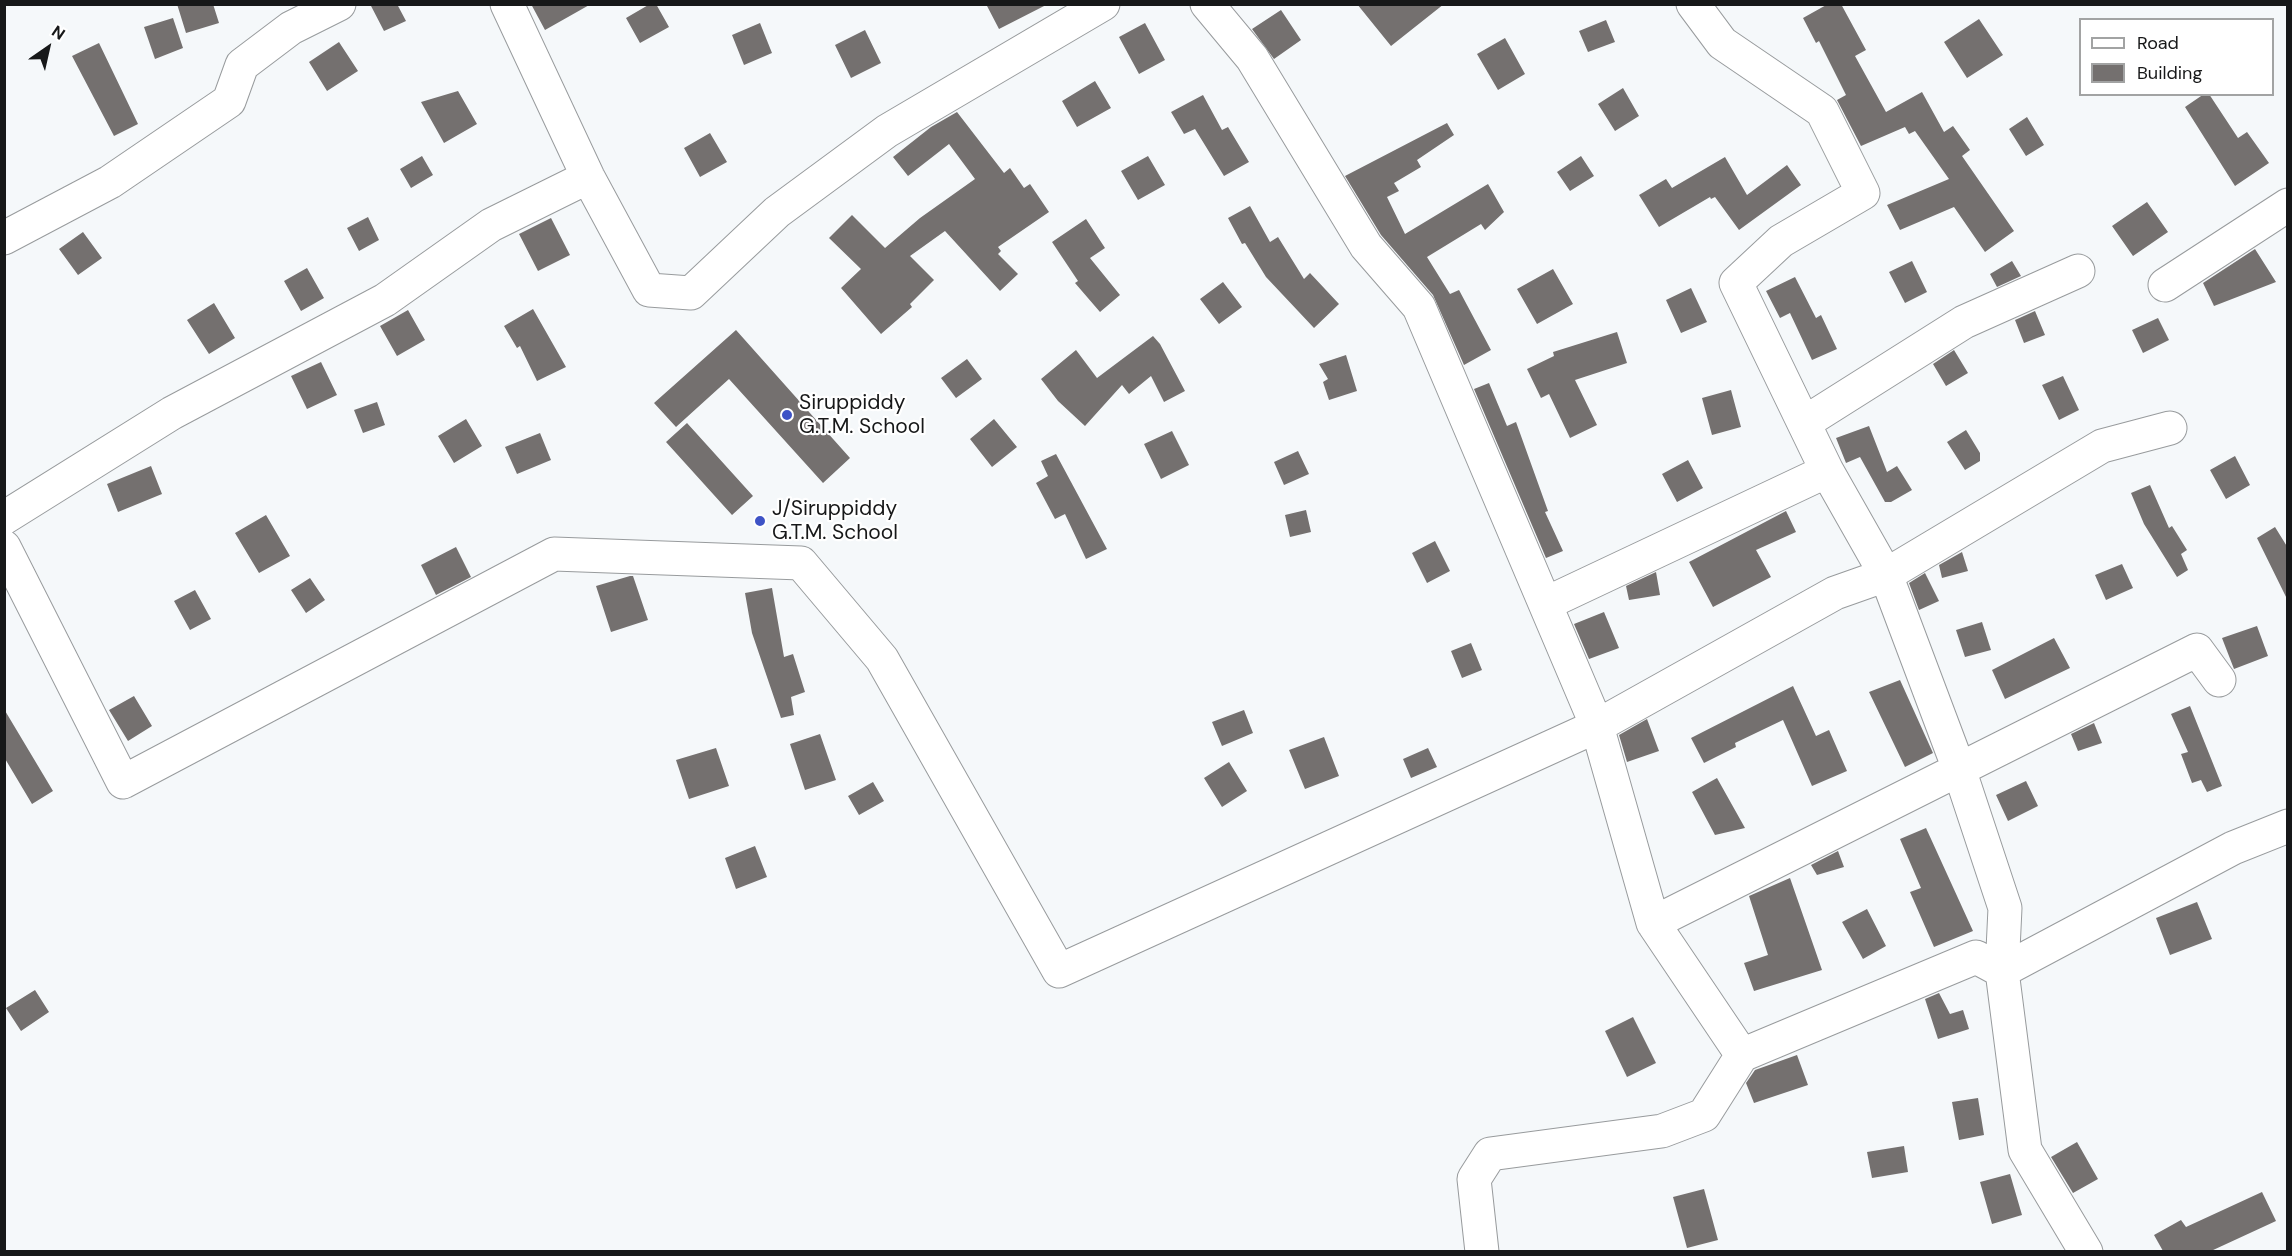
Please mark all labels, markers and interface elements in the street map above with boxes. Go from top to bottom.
north arrow [18,18,78,78]
legend [2079,18,2274,96]
text: N [48,21,69,45]
text: Road [2137,31,2179,55]
text: Building [2137,61,2202,85]
place label: Siruppiddy G.T.M. School [799,390,925,440]
marker: Siruppiddy G.T.M. School [780,408,794,422]
place label: J/Siruppiddy G.T.M. School [772,496,898,546]
marker: J/Siruppiddy G.T.M. School [753,514,767,528]

